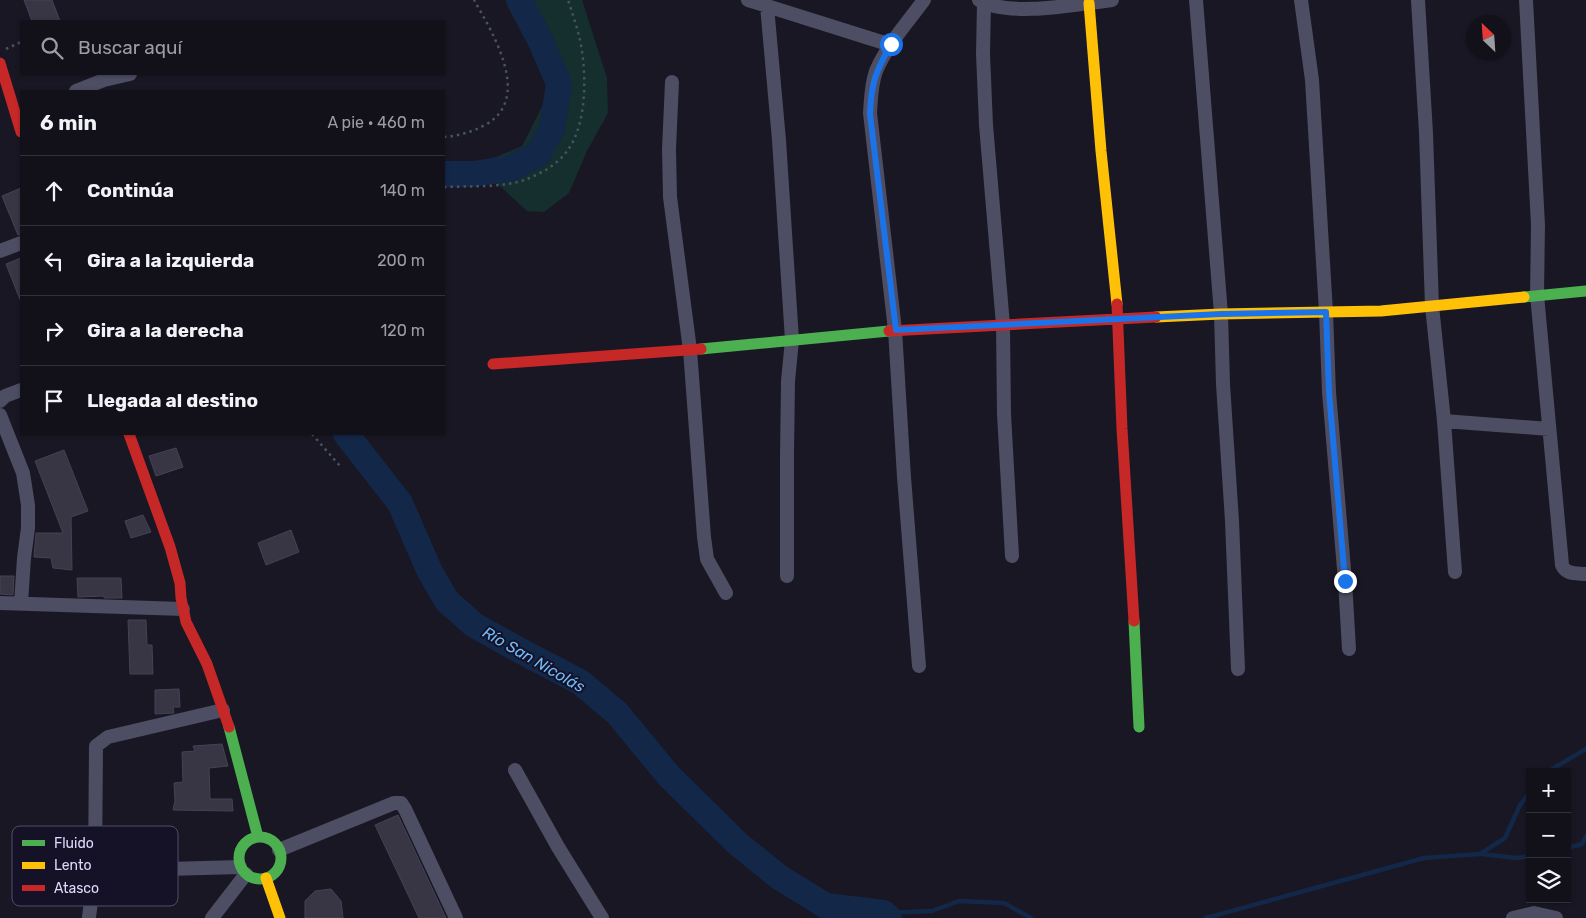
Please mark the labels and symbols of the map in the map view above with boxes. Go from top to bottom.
north arrow [1466,15,1511,60]
route start [880,33,903,56]
route end [1334,570,1357,593]
water label: Río San Nicolás [479,622,588,696]
legend [12,826,178,906]
text: Fluido [54,835,94,852]
text: Lento [54,857,91,874]
text: Atasco [54,880,99,897]

